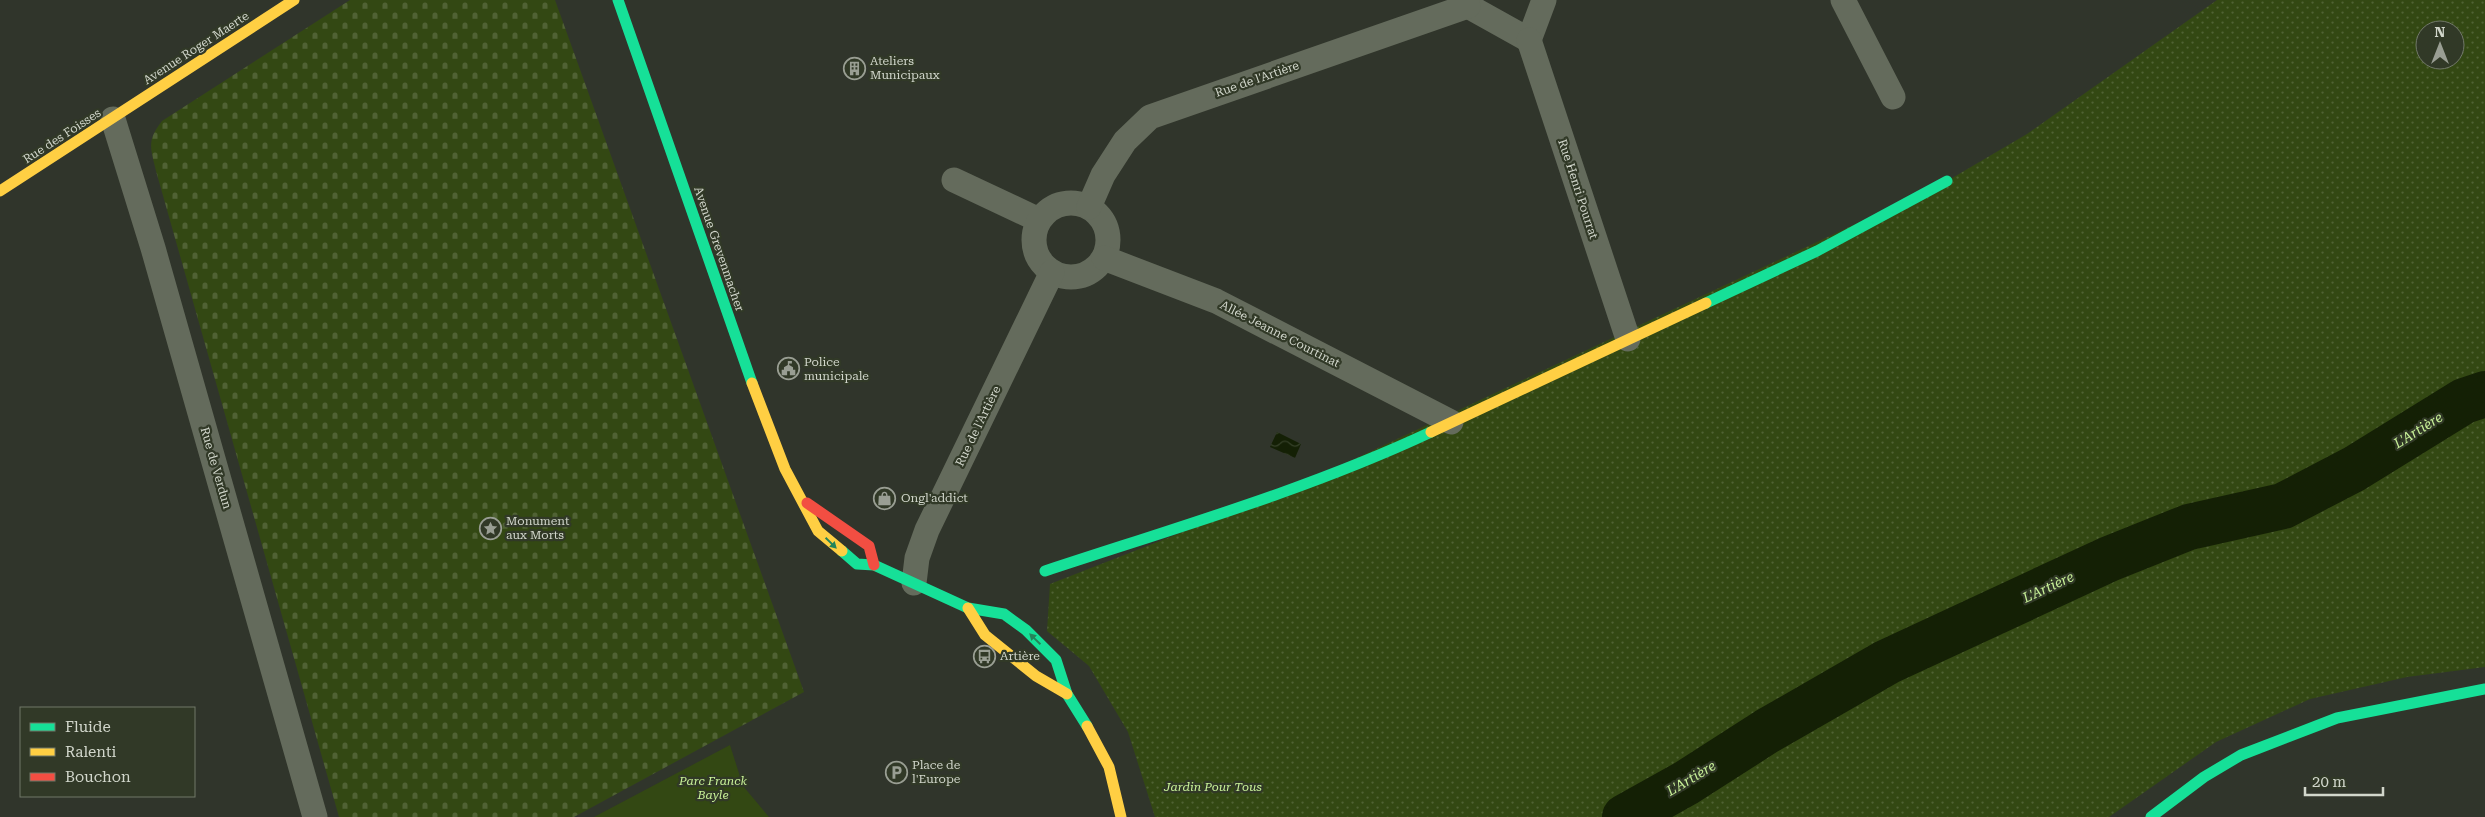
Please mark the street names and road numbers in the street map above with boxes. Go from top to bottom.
street label: Avenue Roger Maerte [141,8,252,87]
street label: Rue de l'Artière [1213,58,1301,100]
street label: Rue des Foisses [21,106,104,166]
street label: Rue Henri Pourrat [1555,137,1601,241]
street label: Avenue Grevenmacher [691,185,747,313]
street label: Allée Jeanne Courtinat [1218,298,1343,371]
street label: Rue de l'Artière [952,383,1004,468]
street label: Rue de Verdun [198,425,234,511]

